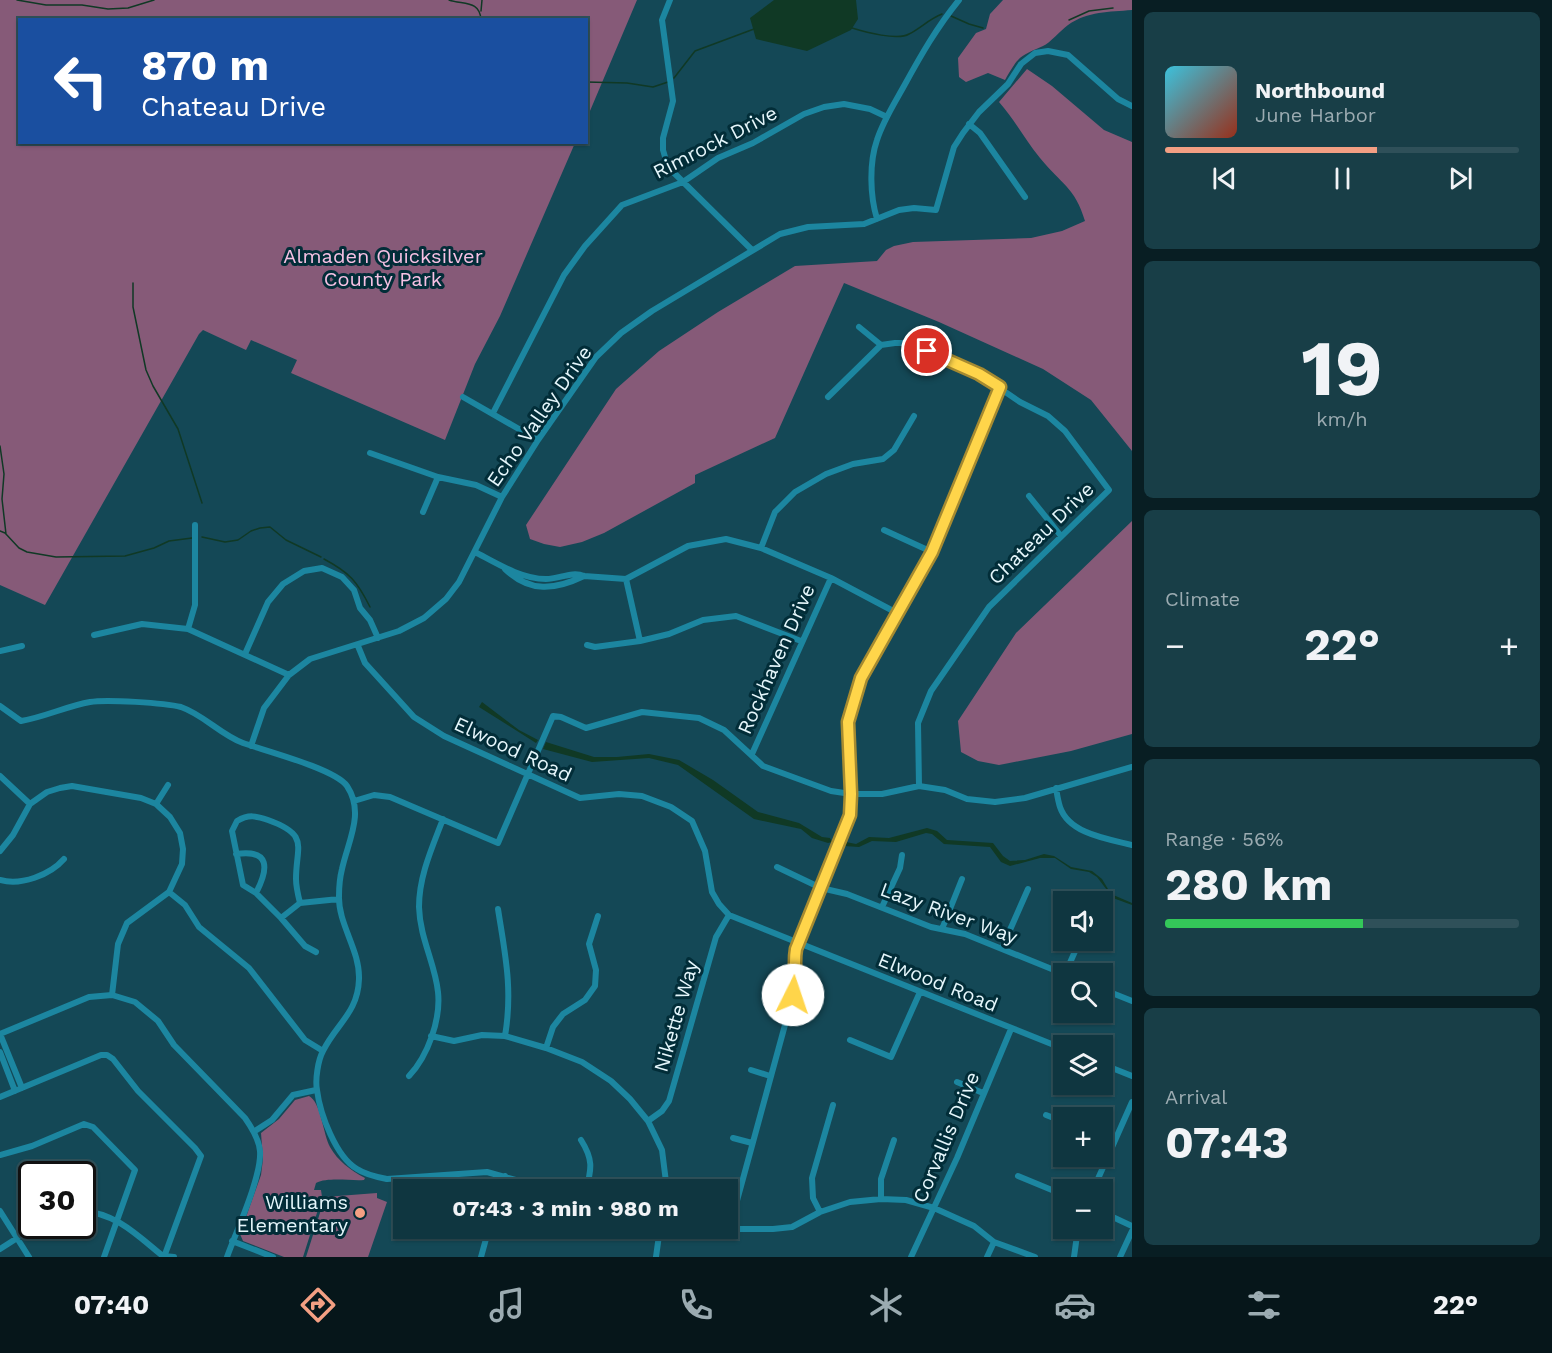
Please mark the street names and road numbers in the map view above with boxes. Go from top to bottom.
street label: Rimrock Drive [649,100,781,184]
street label: Echo Valley Drive [481,341,597,491]
street label: Chateau Drive [983,477,1099,589]
street label: Rockhaven Drive [732,580,820,738]
street label: Elwood Road [450,711,576,787]
street label: Lazy River Way [877,877,1022,949]
street label: Elwood Road [875,947,1001,1017]
street label: Nikette Way [649,957,704,1075]
street label: Corvallis Drive [908,1068,984,1206]

